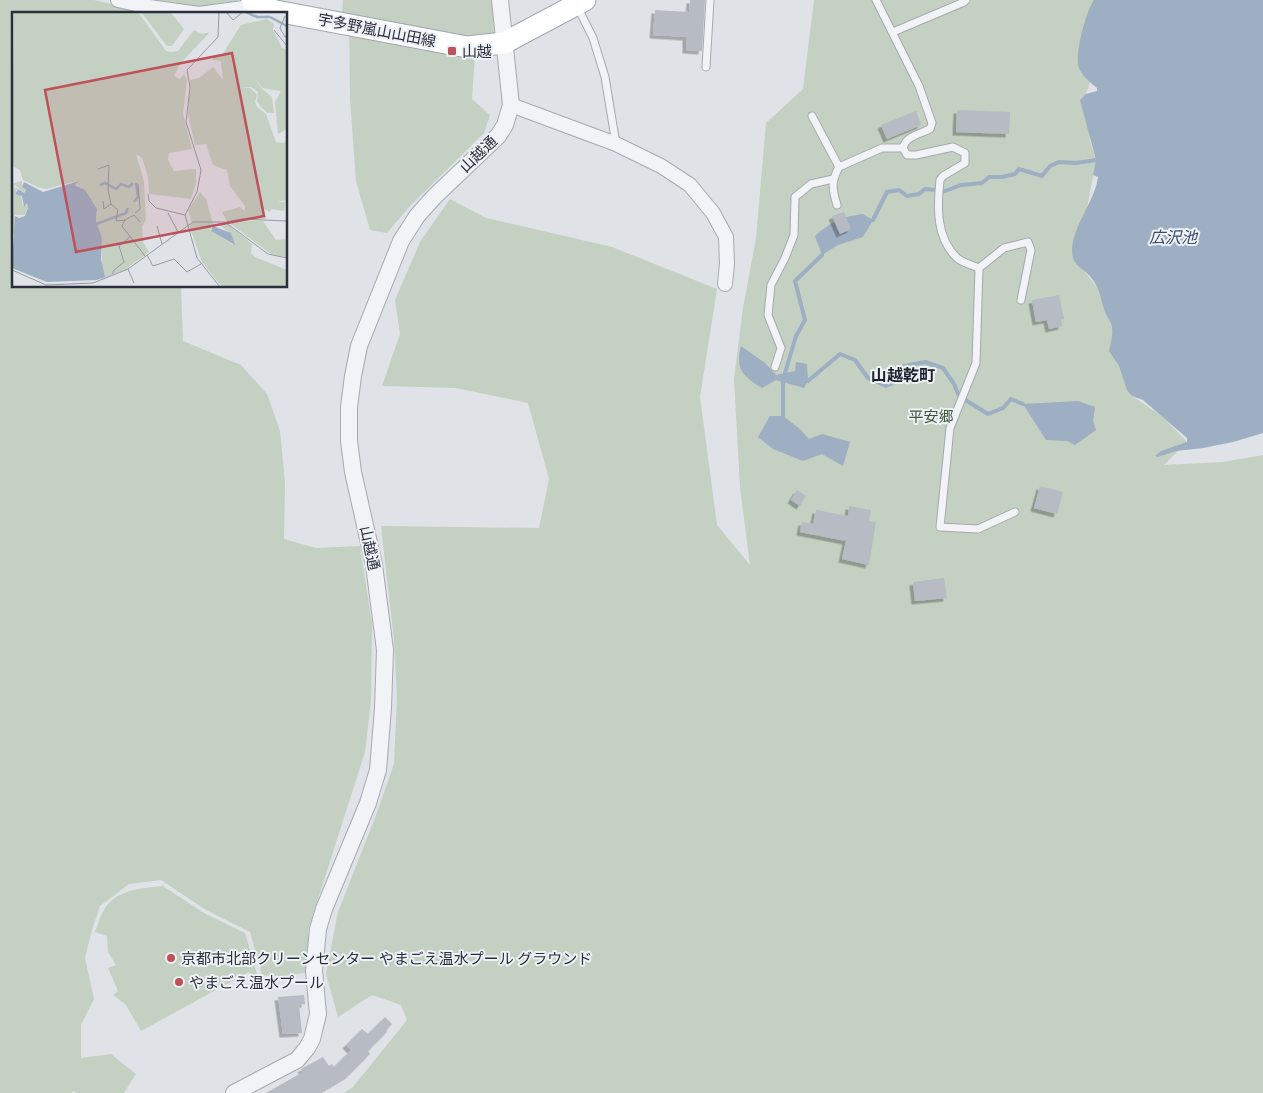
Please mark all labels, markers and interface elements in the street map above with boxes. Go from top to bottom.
street label: 宇多野嵐山山田線 [316,9,438,51]
inset map [12,12,288,288]
place label: 山越 [462,42,492,61]
marker: 山越 [446,45,458,57]
street label: 山越通 [455,132,501,176]
water label: 広沢池 [1149,227,1199,247]
district label: 山越乾町 [871,365,935,385]
park label: 平安郷 [908,407,954,426]
street label: 山越通 [356,524,384,572]
place label: 京都市北部クリーンセンター やまごえ温水プール グラウンド [181,949,592,968]
marker: 京都市北部クリーンセンター やまごえ温水プール グラウンド [165,952,177,964]
place label: やまごえ温水プール [189,973,324,992]
marker: やまごえ温水プール [173,976,185,988]

